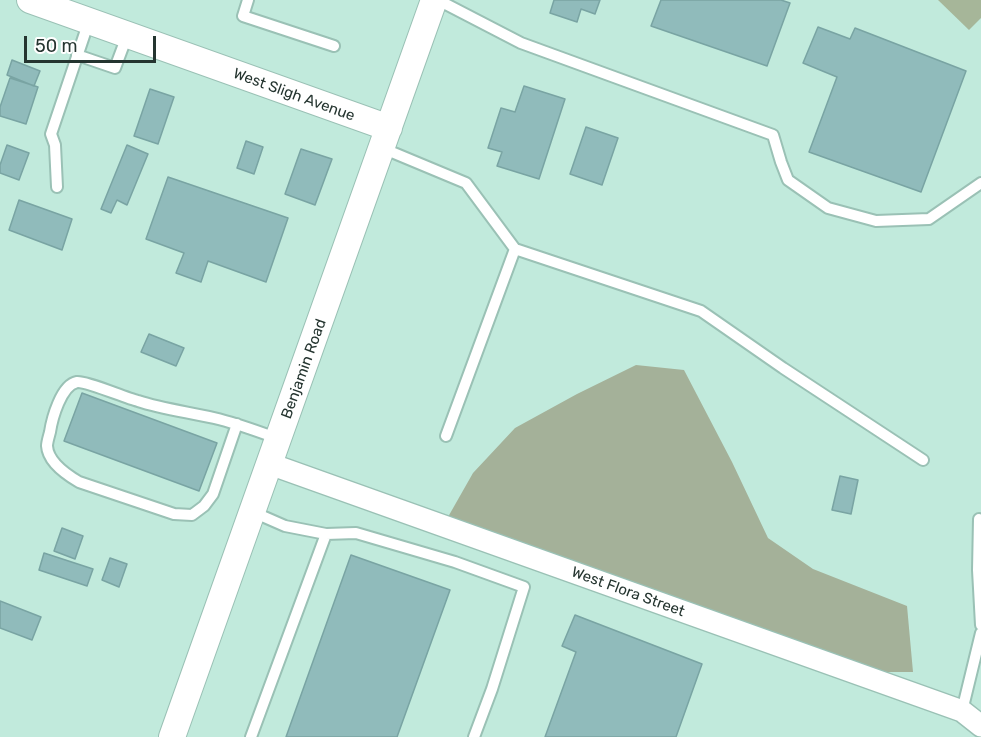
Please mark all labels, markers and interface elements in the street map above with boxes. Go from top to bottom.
scale bar [27,24,159,62]
text: 50 m [35,35,78,57]
street label: West Sligh Avenue [231,65,357,125]
street label: Benjamin Road [278,317,330,421]
street label: West Flora Street [569,563,687,621]

